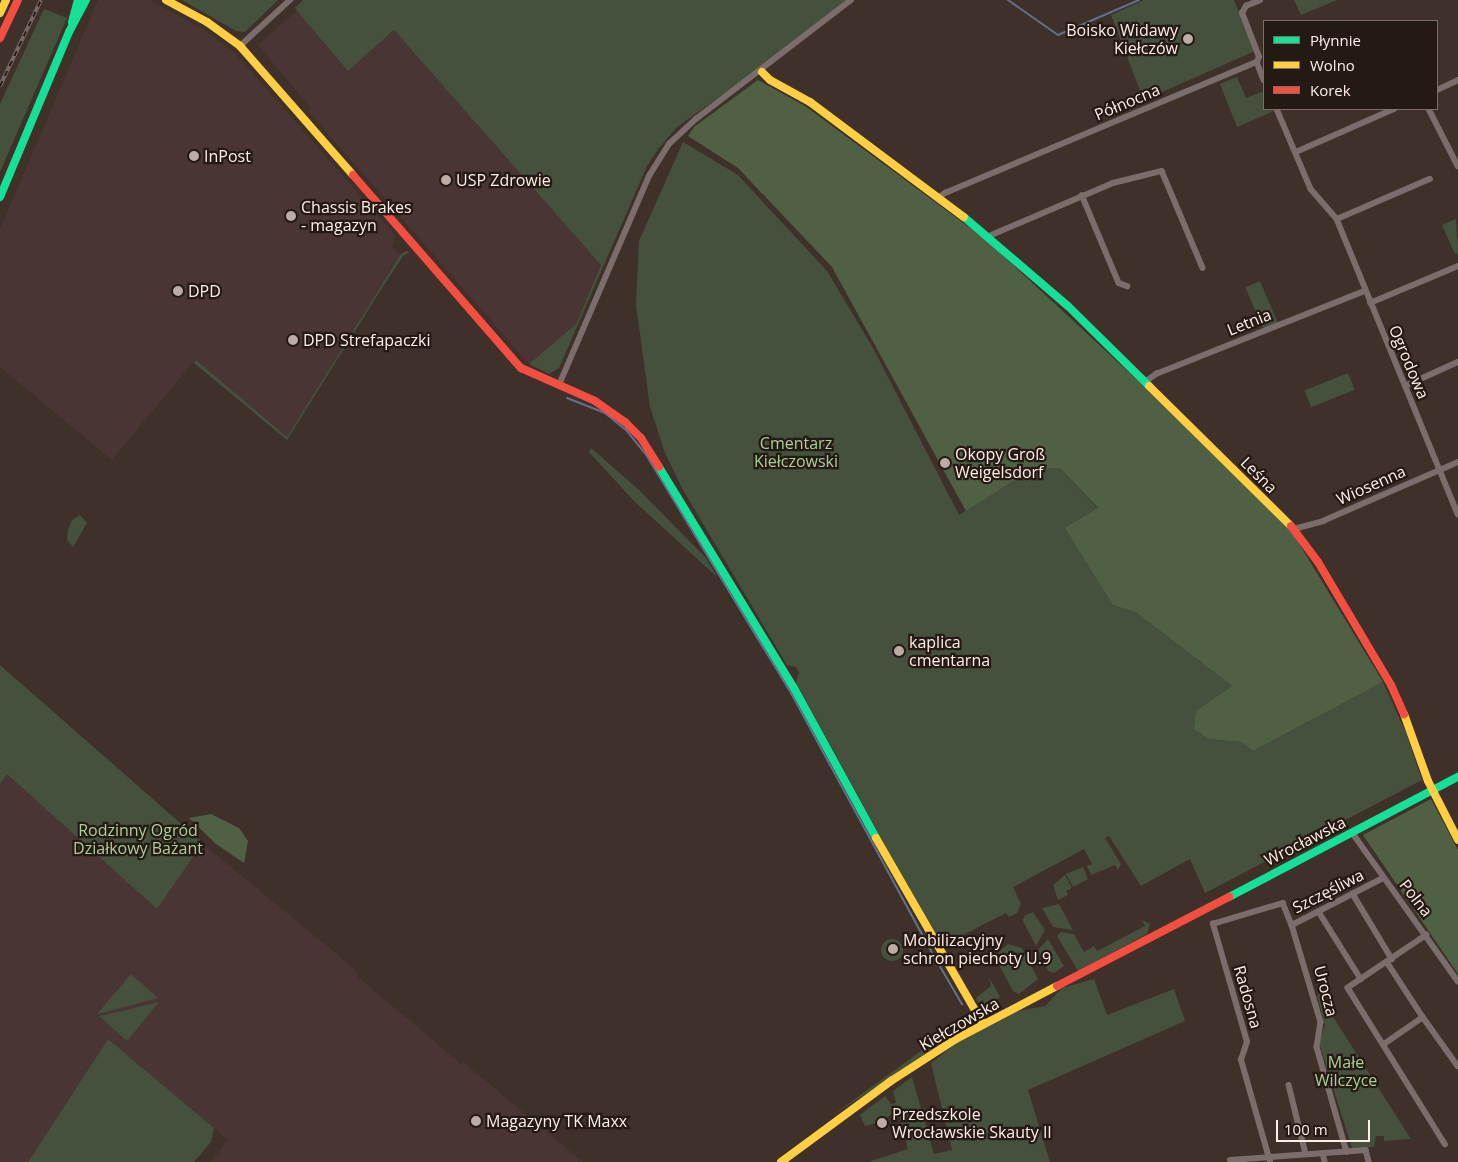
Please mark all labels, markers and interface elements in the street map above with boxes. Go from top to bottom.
place label: Boisko Widawy Kiełczów [1066,20,1178,58]
legend [1263,20,1438,110]
text: Płynnie [1310,30,1361,50]
marker: Boisko Widawy Kiełczów [1182,33,1194,45]
text: Wolno [1310,55,1355,75]
street label: Północna [1091,80,1163,124]
text: Korek [1310,80,1351,100]
place label: InPost [204,146,251,166]
marker: InPost [188,150,200,162]
place label: USP Zdrowie [456,170,551,190]
marker: USP Zdrowie [440,174,452,186]
place label: Chassis Brakes - magazyn [301,197,412,235]
marker: Chassis Brakes - magazyn [285,210,297,222]
place label: DPD [188,281,221,301]
marker: DPD [172,285,184,297]
street label: Letnia [1224,305,1274,339]
street label: Ogrodowa [1385,322,1433,402]
place label: DPD Strefapaczki [303,330,431,350]
marker: DPD Strefapaczki [287,334,299,346]
park label: Cmentarz Kiełczowski [754,433,838,471]
place label: Okopy Groß Weigelsdorf [955,444,1045,482]
street label: Leśna [1237,453,1281,497]
marker: Okopy Groß Weigelsdorf [939,457,951,469]
street label: Wiosenna [1333,461,1409,509]
place label: kaplica cmentarna [909,632,990,670]
marker: kaplica cmentarna [893,645,905,657]
street label: Wrocławska [1261,812,1349,870]
park label: Rodzinny Ogród Działkowy Bażant [73,820,203,858]
street label: Szczęśliwa [1289,865,1367,917]
street label: Polna [1396,876,1436,920]
place label: Mobilizacyjny schron piechoty U.9 [903,930,1051,968]
marker: Mobilizacyjny schron piechoty U.9 [887,943,899,955]
street label: Radosna [1230,963,1266,1031]
street label: Urocza [1310,963,1342,1019]
street label: Kiełczowska [916,993,1002,1055]
park label: Małe Wilczyce [1315,1052,1377,1090]
place label: Przedszkole Wrocławskie Skauty II [892,1104,1052,1142]
scale bar [1278,1110,1372,1142]
place label: Magazyny TK Maxx [486,1111,627,1131]
marker: Magazyny TK Maxx [470,1115,482,1127]
marker: Przedszkole Wrocławskie Skauty II [876,1117,888,1129]
text: 100 m [1284,1119,1328,1139]

